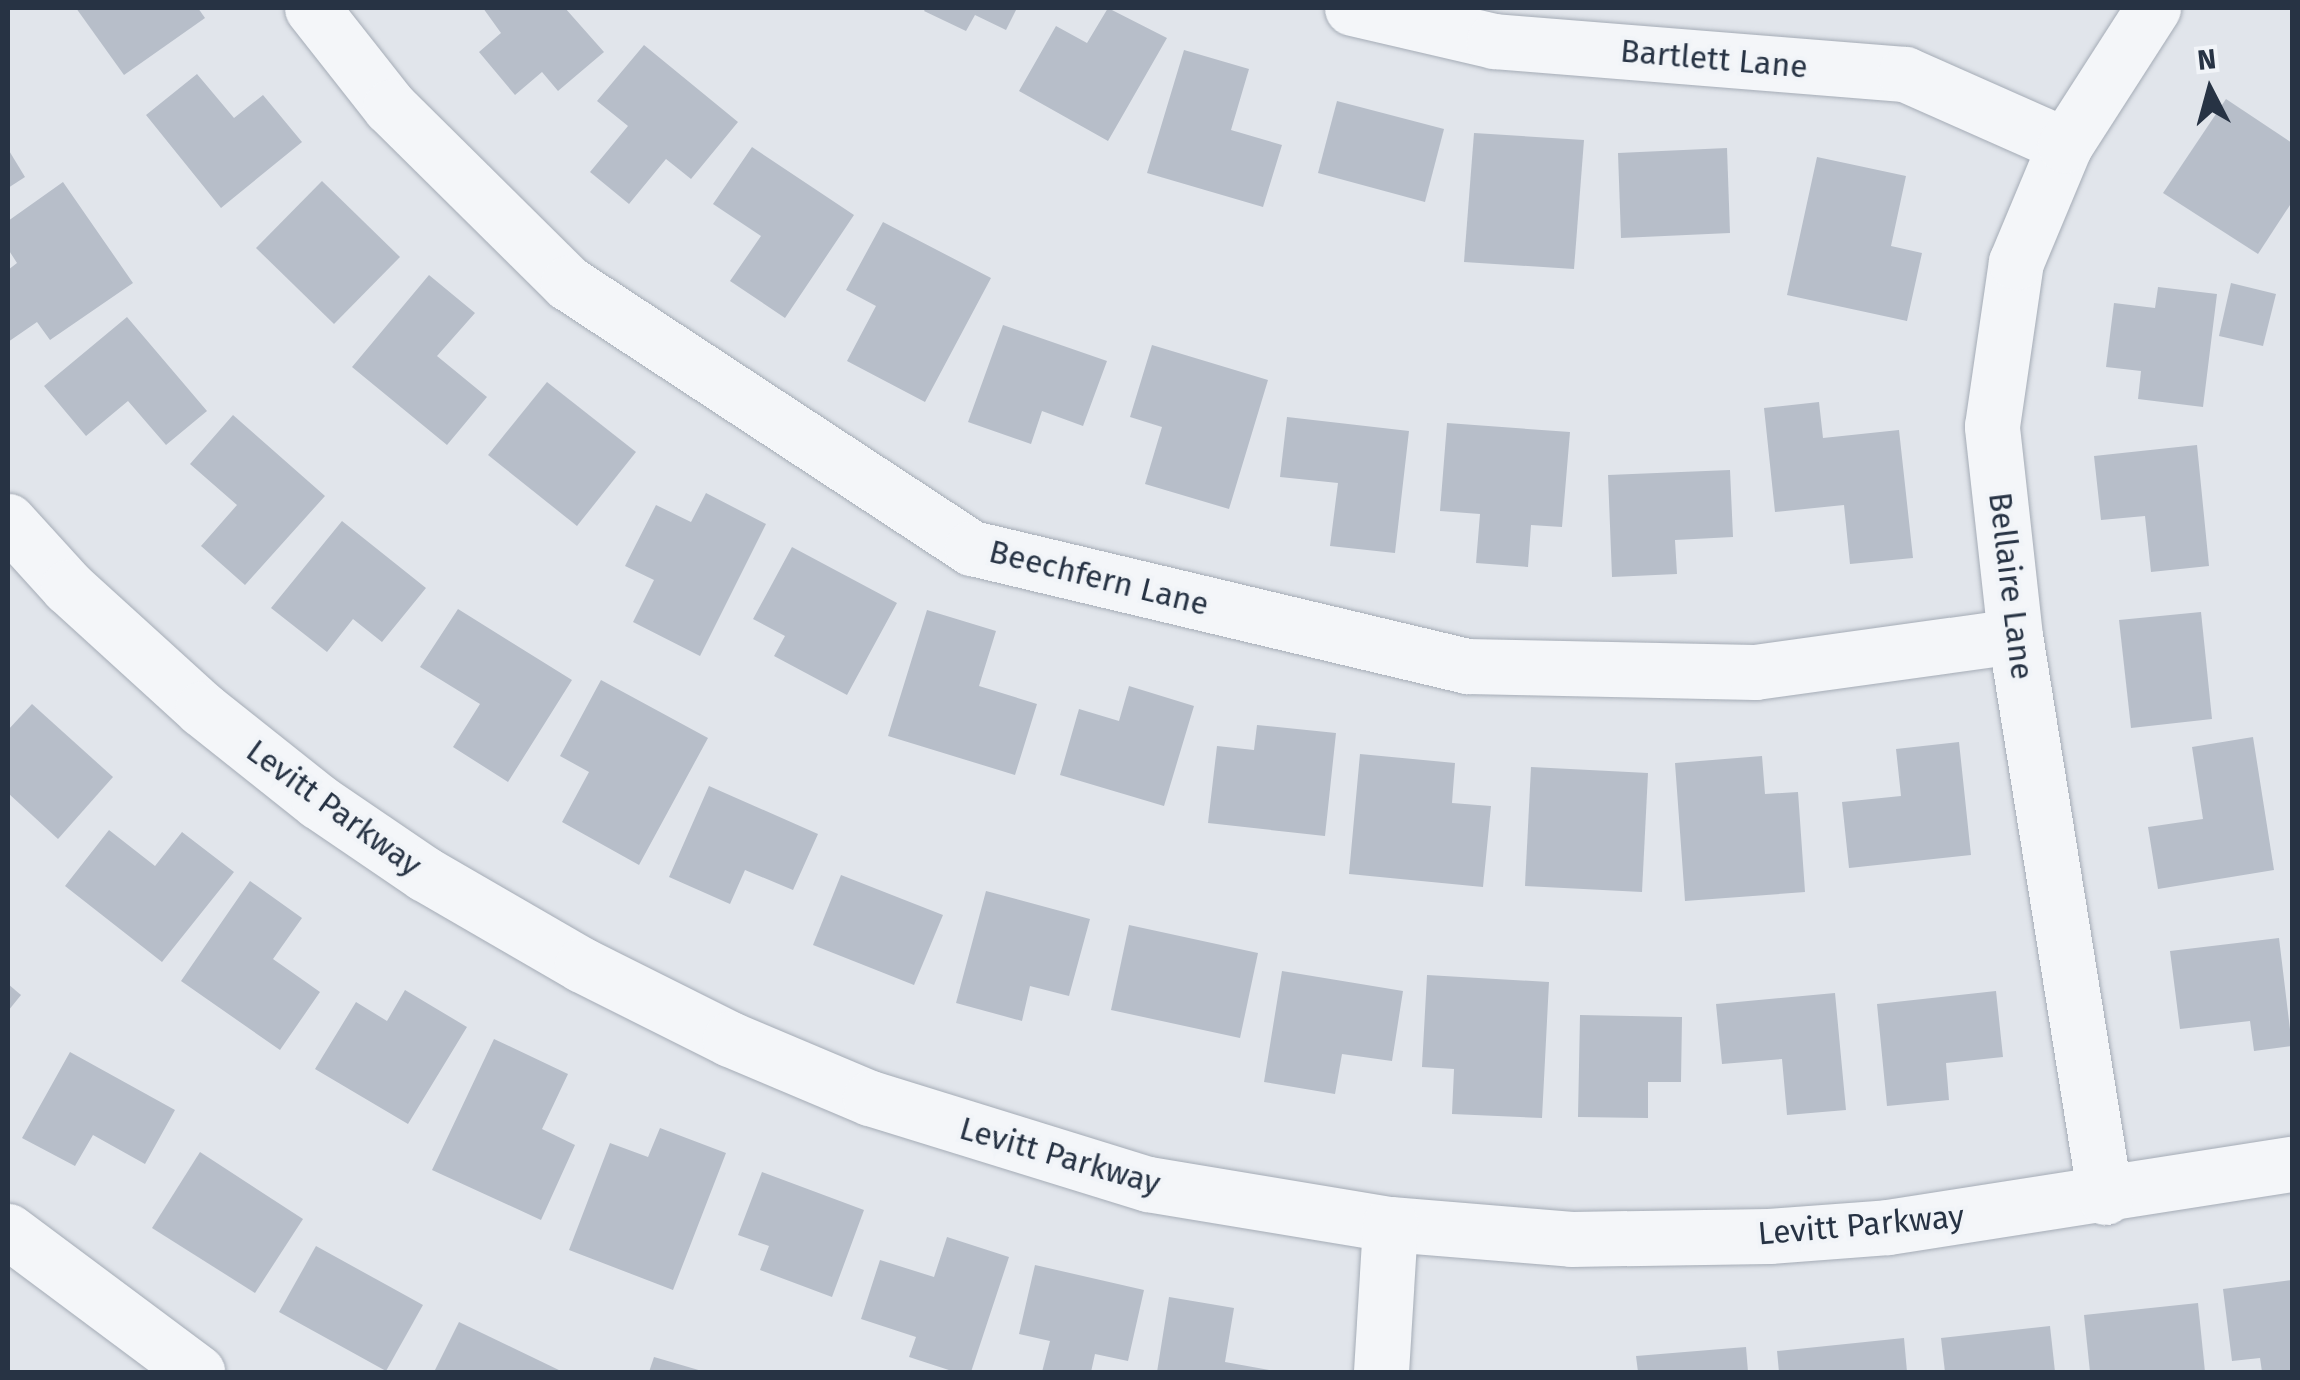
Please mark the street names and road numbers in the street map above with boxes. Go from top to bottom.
street label: Bartlett Lane [1619,32,1809,86]
street label: Bellaire Lane [1980,490,2042,682]
street label: Beechfern Lane [985,532,1213,624]
street label: Levitt Parkway [239,732,429,884]
street label: Levitt Parkway [955,1109,1165,1203]
street label: Levitt Parkway [1756,1197,1966,1253]

